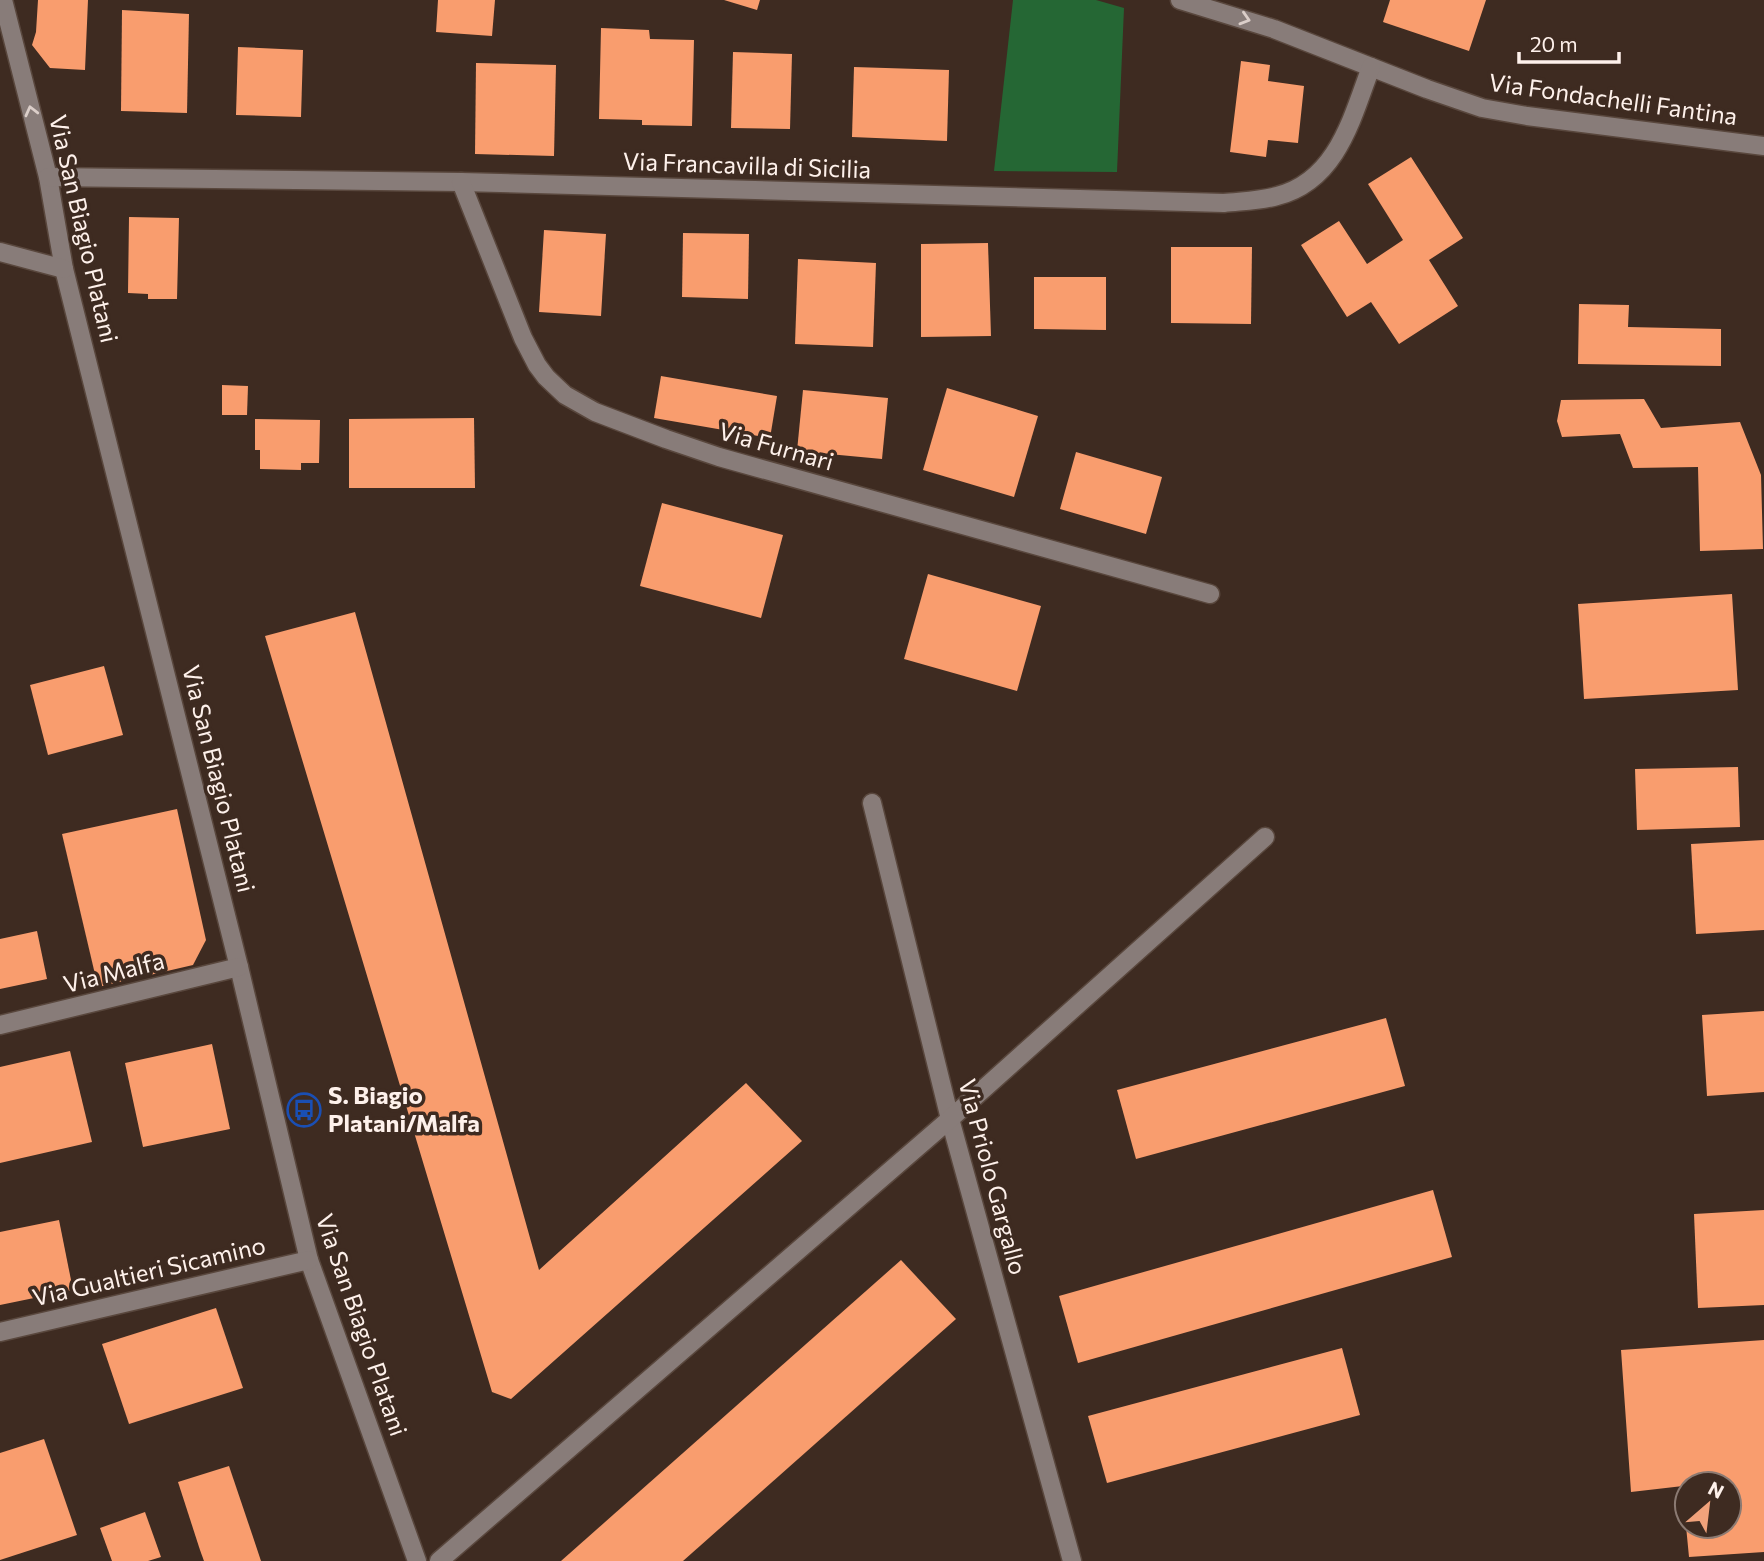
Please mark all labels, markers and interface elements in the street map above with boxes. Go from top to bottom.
one-way arrow [1239,11,1251,26]
scale bar [1519,21,1619,65]
text: 20 m [1530,31,1578,56]
street label: Via Fondachelli Fantina [1487,67,1739,130]
one-way arrow [25,105,39,117]
street label: Via San Biagio Platani [44,112,125,345]
street label: Via Francavilla di Sicilia [622,146,872,183]
street label: Via Furnari [716,415,837,476]
street label: Via San Biagio Platani [177,662,262,895]
street label: Via Malfa [60,945,167,998]
street label: Via Priolo Gargallo [953,1075,1034,1278]
place label: S. Biagio Platani/Malfa [328,1080,480,1137]
bus stop icon: S. Biagio Platani/Malfa [285,1091,323,1129]
street label: Via San Biagio Platani [311,1210,414,1439]
street label: Via Gualtieri Sicamino [29,1230,268,1311]
north arrow [1673,1470,1743,1540]
text: N [1705,1476,1728,1503]

